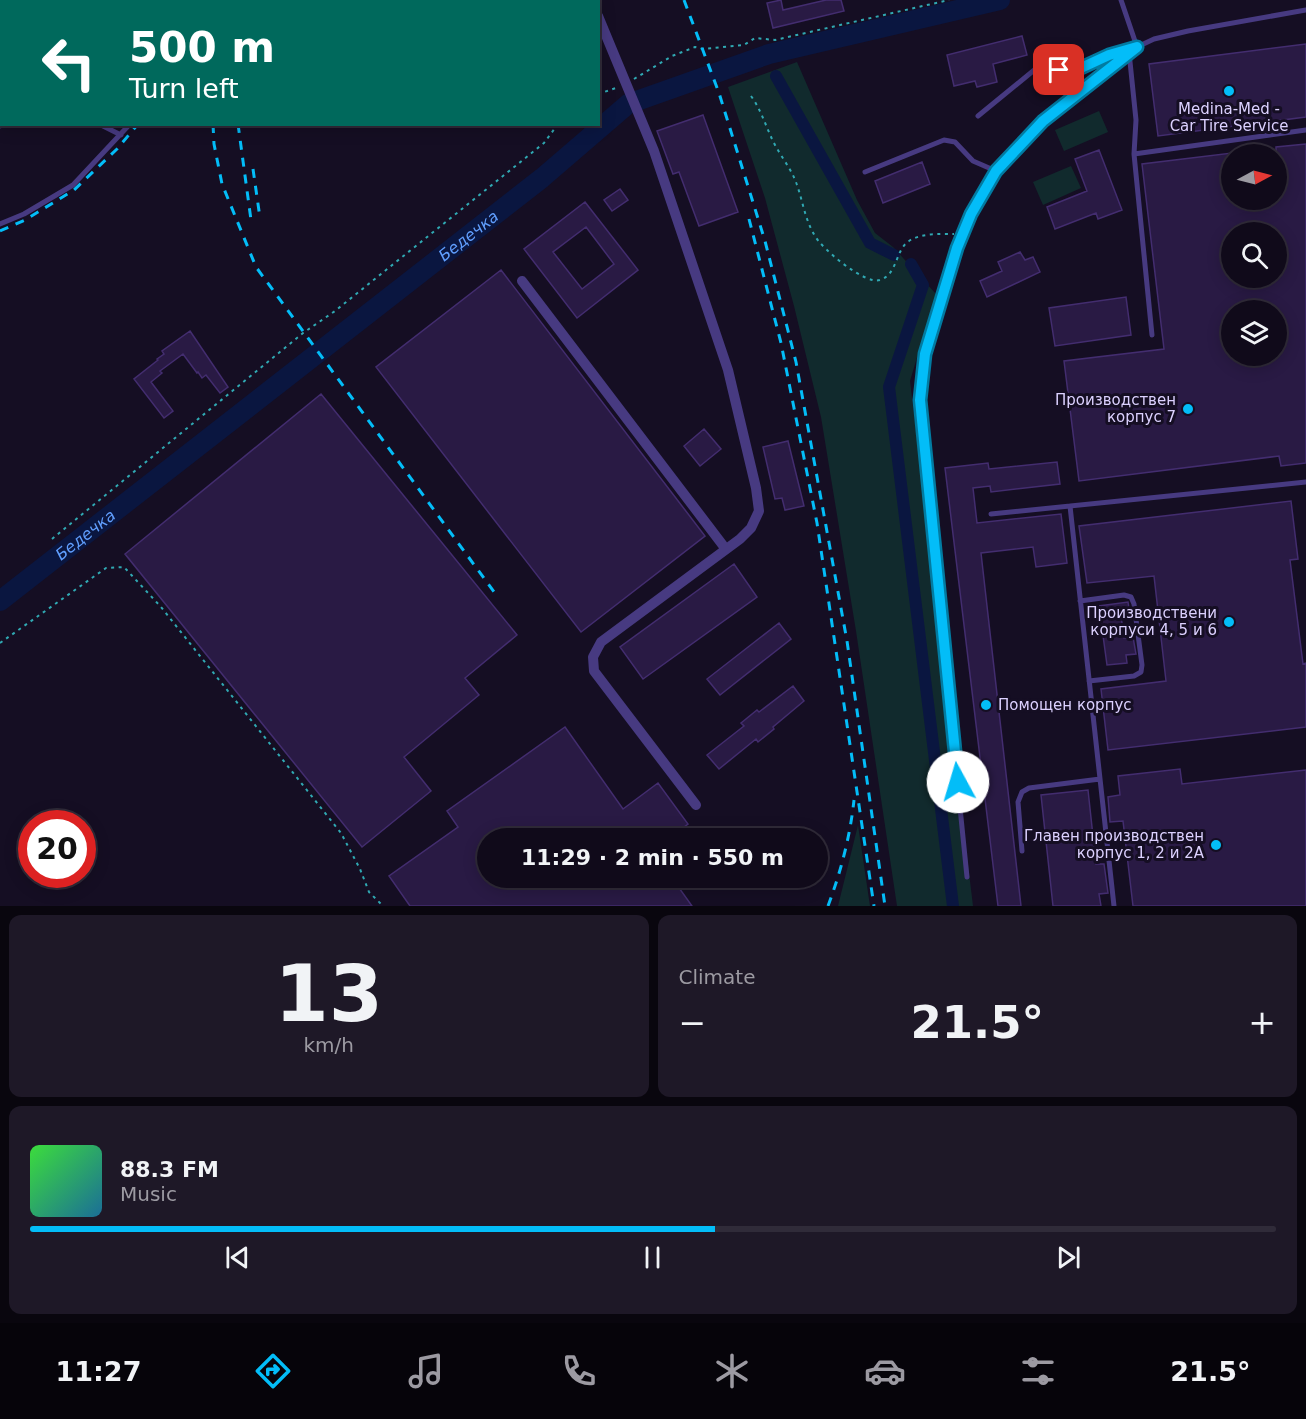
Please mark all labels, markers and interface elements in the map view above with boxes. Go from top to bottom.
text: 500 m [129,23,275,72]
icon: left [30,24,108,102]
pin [1033,44,1084,95]
icon: arrive [1042,53,1075,86]
text: Turn left [129,73,239,104]
marker: Medina-Med - Car Tire Service [1222,84,1236,98]
place label: Medina-Med - Car Tire Service [1170,100,1288,135]
north arrow [1221,144,1287,210]
map controls [1221,144,1287,366]
water label: Бедечка [435,206,502,265]
button: search [1221,222,1287,288]
button: layers [1221,300,1287,366]
place label: Производствeн корпус 7 [1055,391,1176,426]
marker: Производствeн корпус 7 [1181,402,1195,416]
water label: Бедечка [51,505,119,564]
place label: Производствени корпуси 4, 5 и 6 [1086,604,1217,639]
marker: Производствени корпуси 4, 5 и 6 [1222,615,1236,629]
place label: Помощен корпус [998,696,1132,714]
marker: Помощен корпус [979,698,993,712]
position arrow [926,750,990,814]
speed limit sign: 20 [18,810,96,888]
place label: Главен производствен корпус 1, 2 и 2А [1024,827,1205,862]
marker: Главен производствен корпус 1, 2 и 2А [1209,838,1223,852]
text: 11:29 · 2 min · 550 m [521,845,784,870]
text: 13 [274,949,383,1039]
text: Climate [679,965,755,989]
text: 21.5° [910,996,1044,1049]
text: − [679,1003,706,1042]
text: + [1248,1003,1276,1042]
text: km/h [304,1033,354,1057]
text: 88.3 FM [120,1157,219,1182]
text: Music [120,1182,177,1206]
icon: previous [221,1241,254,1274]
icon: pause [636,1241,669,1274]
icon: next [1052,1241,1085,1274]
icon: directions [252,1350,294,1392]
icon: music [405,1350,447,1392]
icon: phone [558,1350,600,1392]
icon: climate [711,1350,753,1392]
icon: car [864,1350,906,1392]
icon: filters [1017,1350,1059,1392]
text: 11:27 [55,1356,141,1387]
text: 21.5° [1170,1356,1250,1387]

